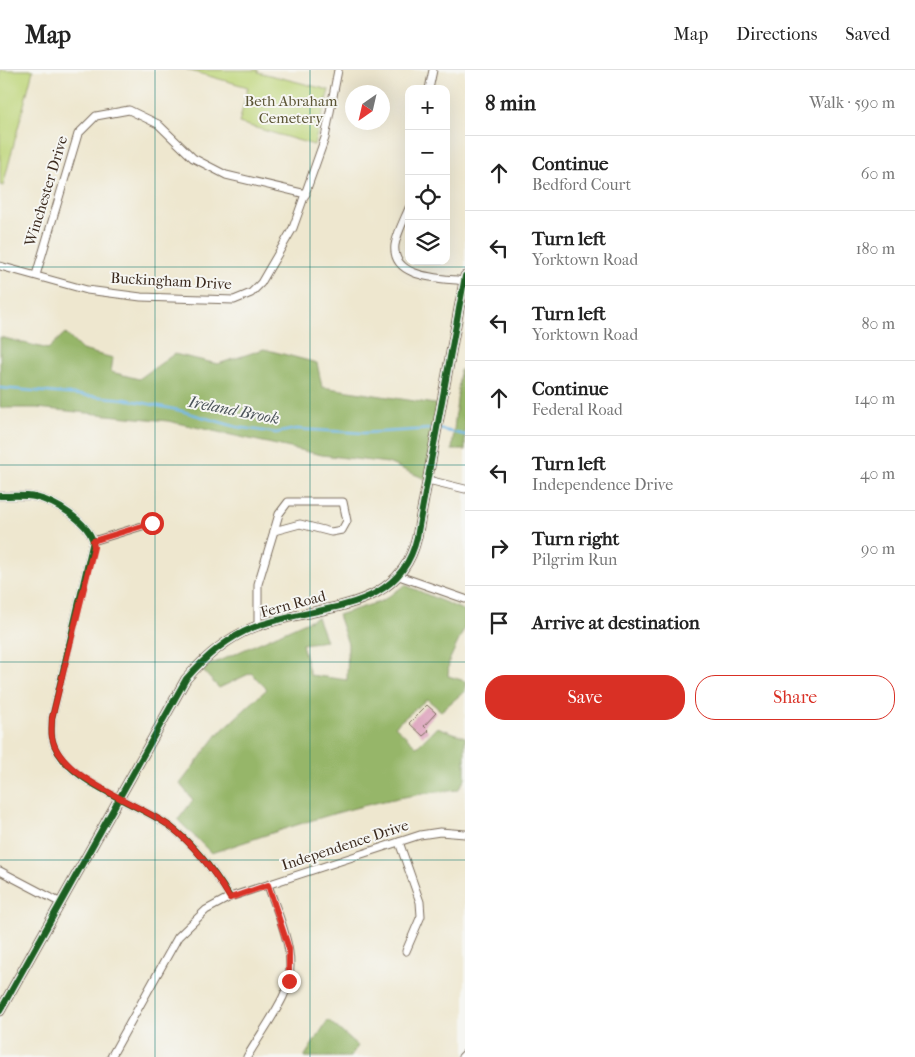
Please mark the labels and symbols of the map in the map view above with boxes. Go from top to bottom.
north arrow [345,85,390,130]
park label: Beth Abraham Cemetery [245,92,338,127]
street label: Winchester Drive [20,133,72,249]
street label: Buckingham Drive [110,269,233,293]
water label: Ireland Brook [186,392,281,428]
route start [141,512,164,535]
street label: Fern Road [258,586,329,621]
street label: Independence Drive [279,816,411,874]
route end [278,970,301,993]

